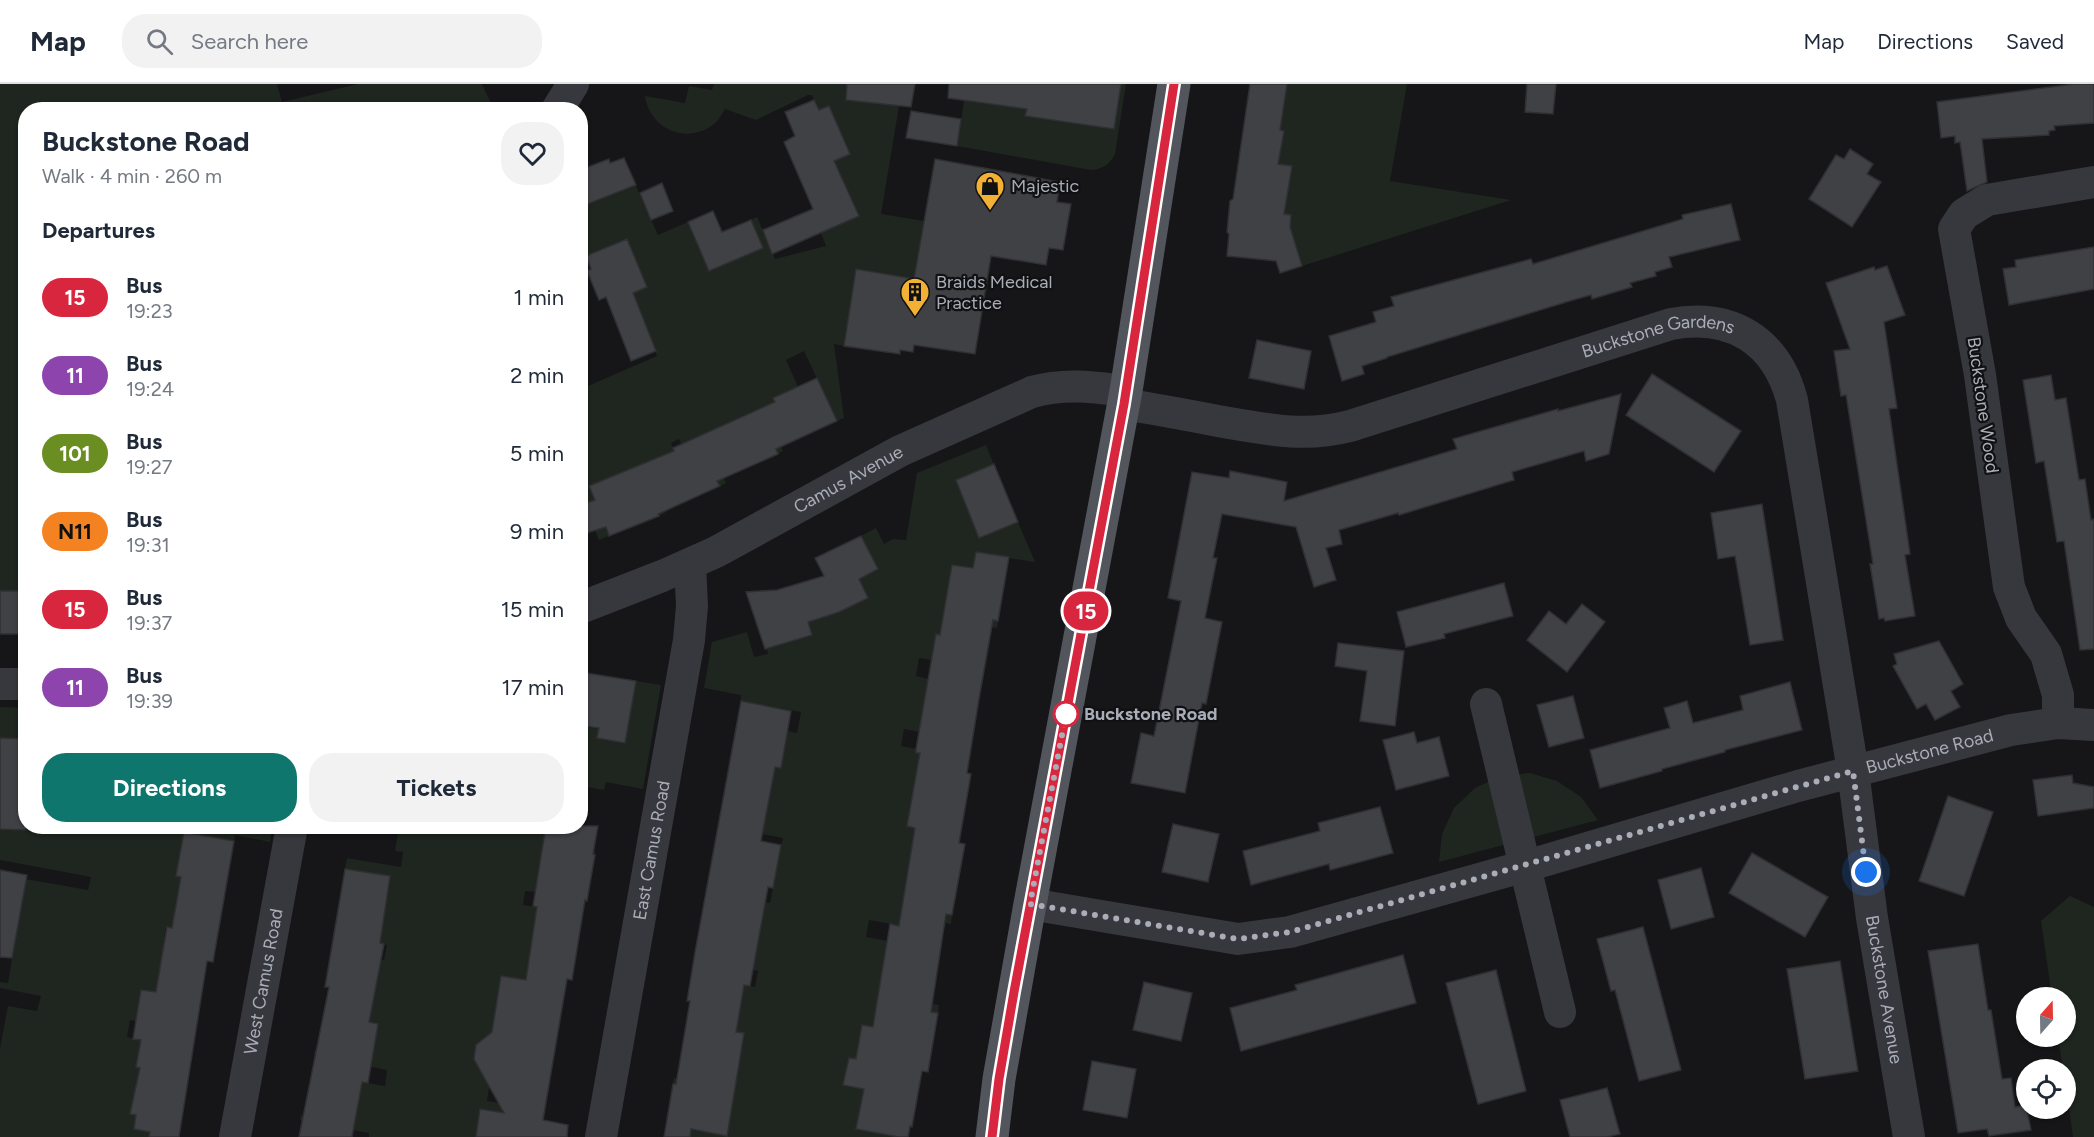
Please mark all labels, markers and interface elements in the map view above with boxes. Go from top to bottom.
search box [122,14,542,68]
text: Map [30,24,86,58]
icon: search [143,25,176,58]
text: Search here [191,28,308,55]
text: Map [1803,29,1844,54]
text: Directions [1877,29,1973,54]
text: Saved [2006,29,2064,54]
button: heart [501,122,564,185]
text: Buckstone Road [42,124,250,158]
text: Walk · 4 min · 260 m [42,164,222,188]
shop icon: Majestic [974,170,1006,212]
place label: Majestic [1011,175,1079,197]
text: Departures [42,217,155,244]
place label: Braids Medical Practice [936,271,1052,314]
text: Bus [126,272,162,299]
building icon: Braids Medical Practice [899,276,931,318]
text: 1 min [513,284,564,311]
text: 15 [64,285,86,310]
text: 19:23 [126,299,173,323]
street label: Buckstone Gardens [1579,310,1738,363]
street label: Buckstone Wood [1963,335,2003,475]
text: Bus [126,350,162,377]
text: 2 min [510,362,564,389]
text: 11 [66,363,84,388]
text: 19:24 [126,377,174,401]
text: Bus [126,428,162,455]
text: 5 min [510,440,564,467]
street label: Camus Avenue [790,440,907,518]
text: 101 [59,441,91,466]
text: 19:27 [126,455,173,479]
text: Bus [126,506,162,533]
text: 9 min [510,518,564,545]
text: N11 [58,519,92,544]
text: 19:31 [126,533,170,557]
text: Bus [126,584,162,611]
line badge: 15 [1059,592,1113,630]
text: 15 min [501,596,564,623]
text: 15 [64,597,86,622]
text: 15 [1075,599,1097,624]
text: 19:37 [126,611,172,635]
text: Bus [126,662,162,689]
text: 17 min [502,674,564,701]
text: 11 [66,675,84,700]
text: 19:39 [126,689,173,713]
marker: Buckstone Road [1053,701,1079,727]
place label: Buckstone Road [1084,703,1218,725]
street label: Buckstone Road [1863,724,1996,779]
button: Directions [42,753,297,822]
button: Tickets [309,753,564,822]
street label: East Camus Road [629,779,675,922]
your location [1851,857,1881,887]
street label: West Camus Road [239,907,288,1056]
street label: Buckstone Avenue [1861,914,1907,1066]
north arrow [2016,987,2076,1047]
map controls [2016,987,2076,1119]
button: locate [2016,1059,2076,1119]

